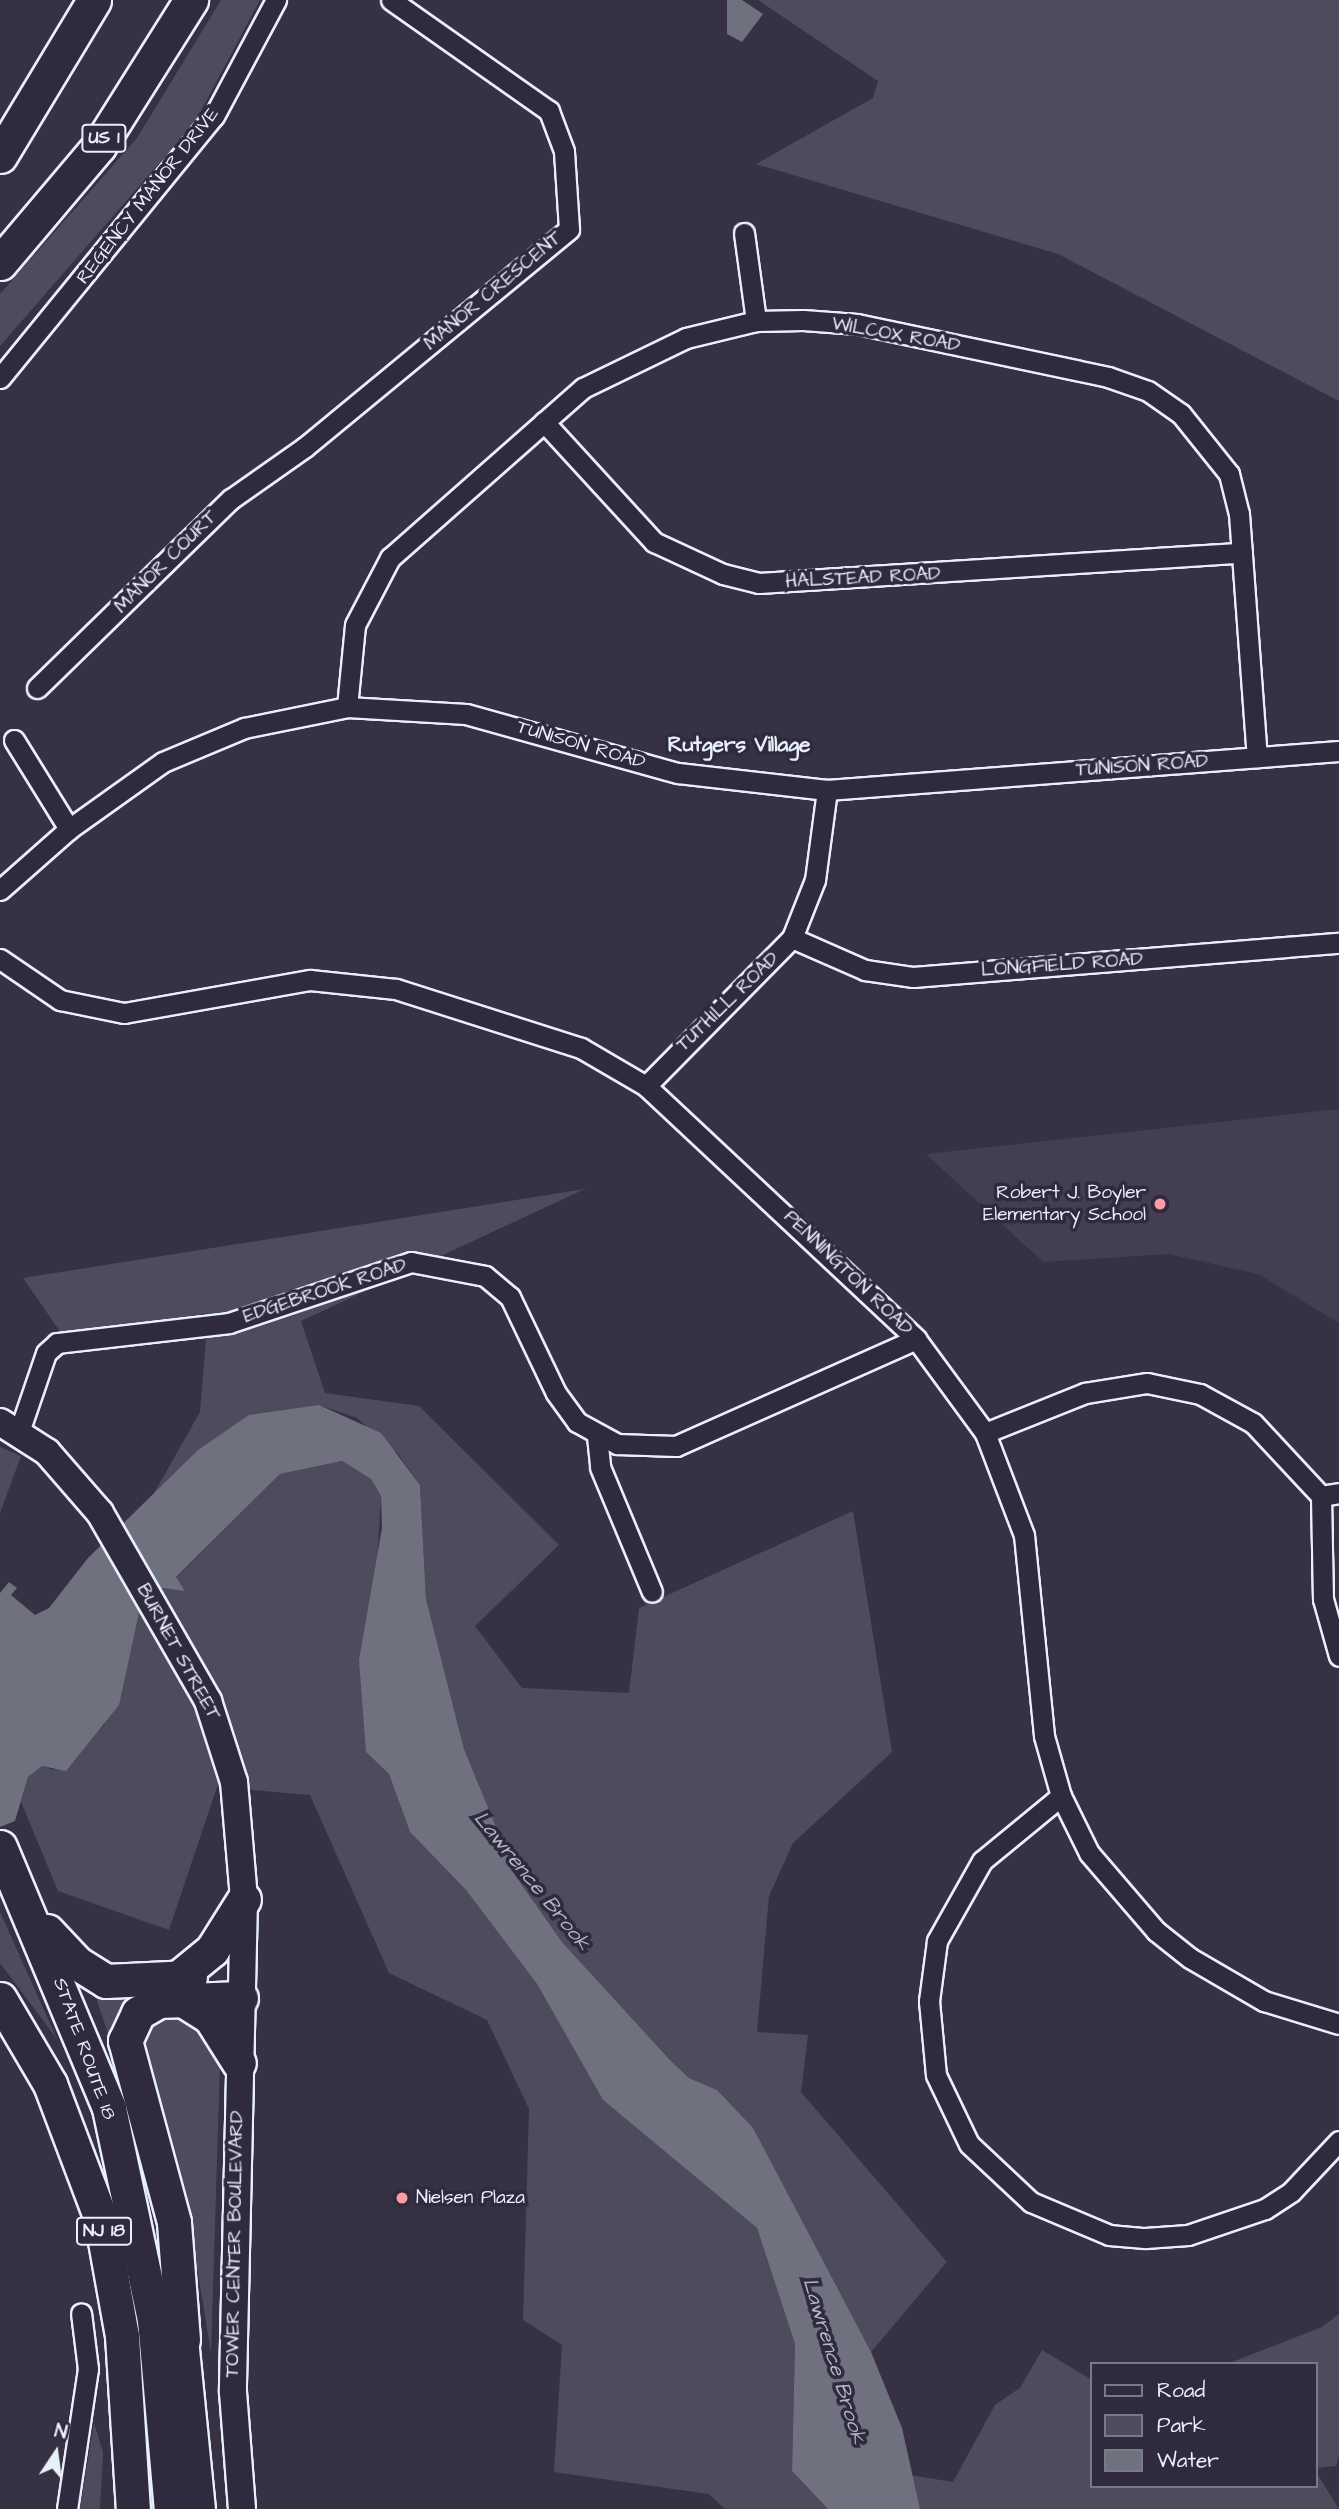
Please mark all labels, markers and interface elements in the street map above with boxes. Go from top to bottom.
street label: REGENCY MANOR DRIVE [72,103,224,289]
road number: US 1 [81,124,127,153]
street label: MANOR CRESCENT [420,227,566,355]
street label: WILCOX ROAD [830,312,962,358]
street label: MANOR COURT [110,506,222,618]
street label: HALSTEAD ROAD [785,563,941,593]
street label: TUNISON ROAD [514,716,648,774]
district label: Rutgers Village [668,732,810,758]
street label: TUNISON ROAD [1075,750,1209,782]
street label: TUTHILL ROAD [672,947,784,1057]
street label: LONGFIELD ROAD [980,948,1144,982]
place label: Robert J. Boyler Elementary School [983,1182,1146,1226]
marker: Robert J. Boyler Elementary School [1152,1196,1168,1212]
street label: PENNINGTON ROAD [779,1206,917,1340]
street label: EDGEBROOK ROAD [240,1254,410,1328]
street label: BURNET STREET [131,1580,225,1724]
water label: Lawrence Brook [468,1806,596,1956]
street label: STATE ROUTE 18 [48,1975,120,2123]
street label: TOWER CENTER BOULEVARD [221,2110,249,2378]
place label: Nielsen Plaza [416,2187,525,2209]
marker: Nielsen Plaza [394,2190,410,2206]
road number: NJ 18 [76,2216,132,2246]
water label: Lawrence Brook [797,2275,871,2447]
legend [1090,2362,1318,2488]
text: Road [1157,2376,1205,2405]
text: Park [1157,2411,1206,2440]
north arrow [21,2418,91,2488]
text: N [52,2418,70,2447]
text: Water [1157,2446,1219,2475]

